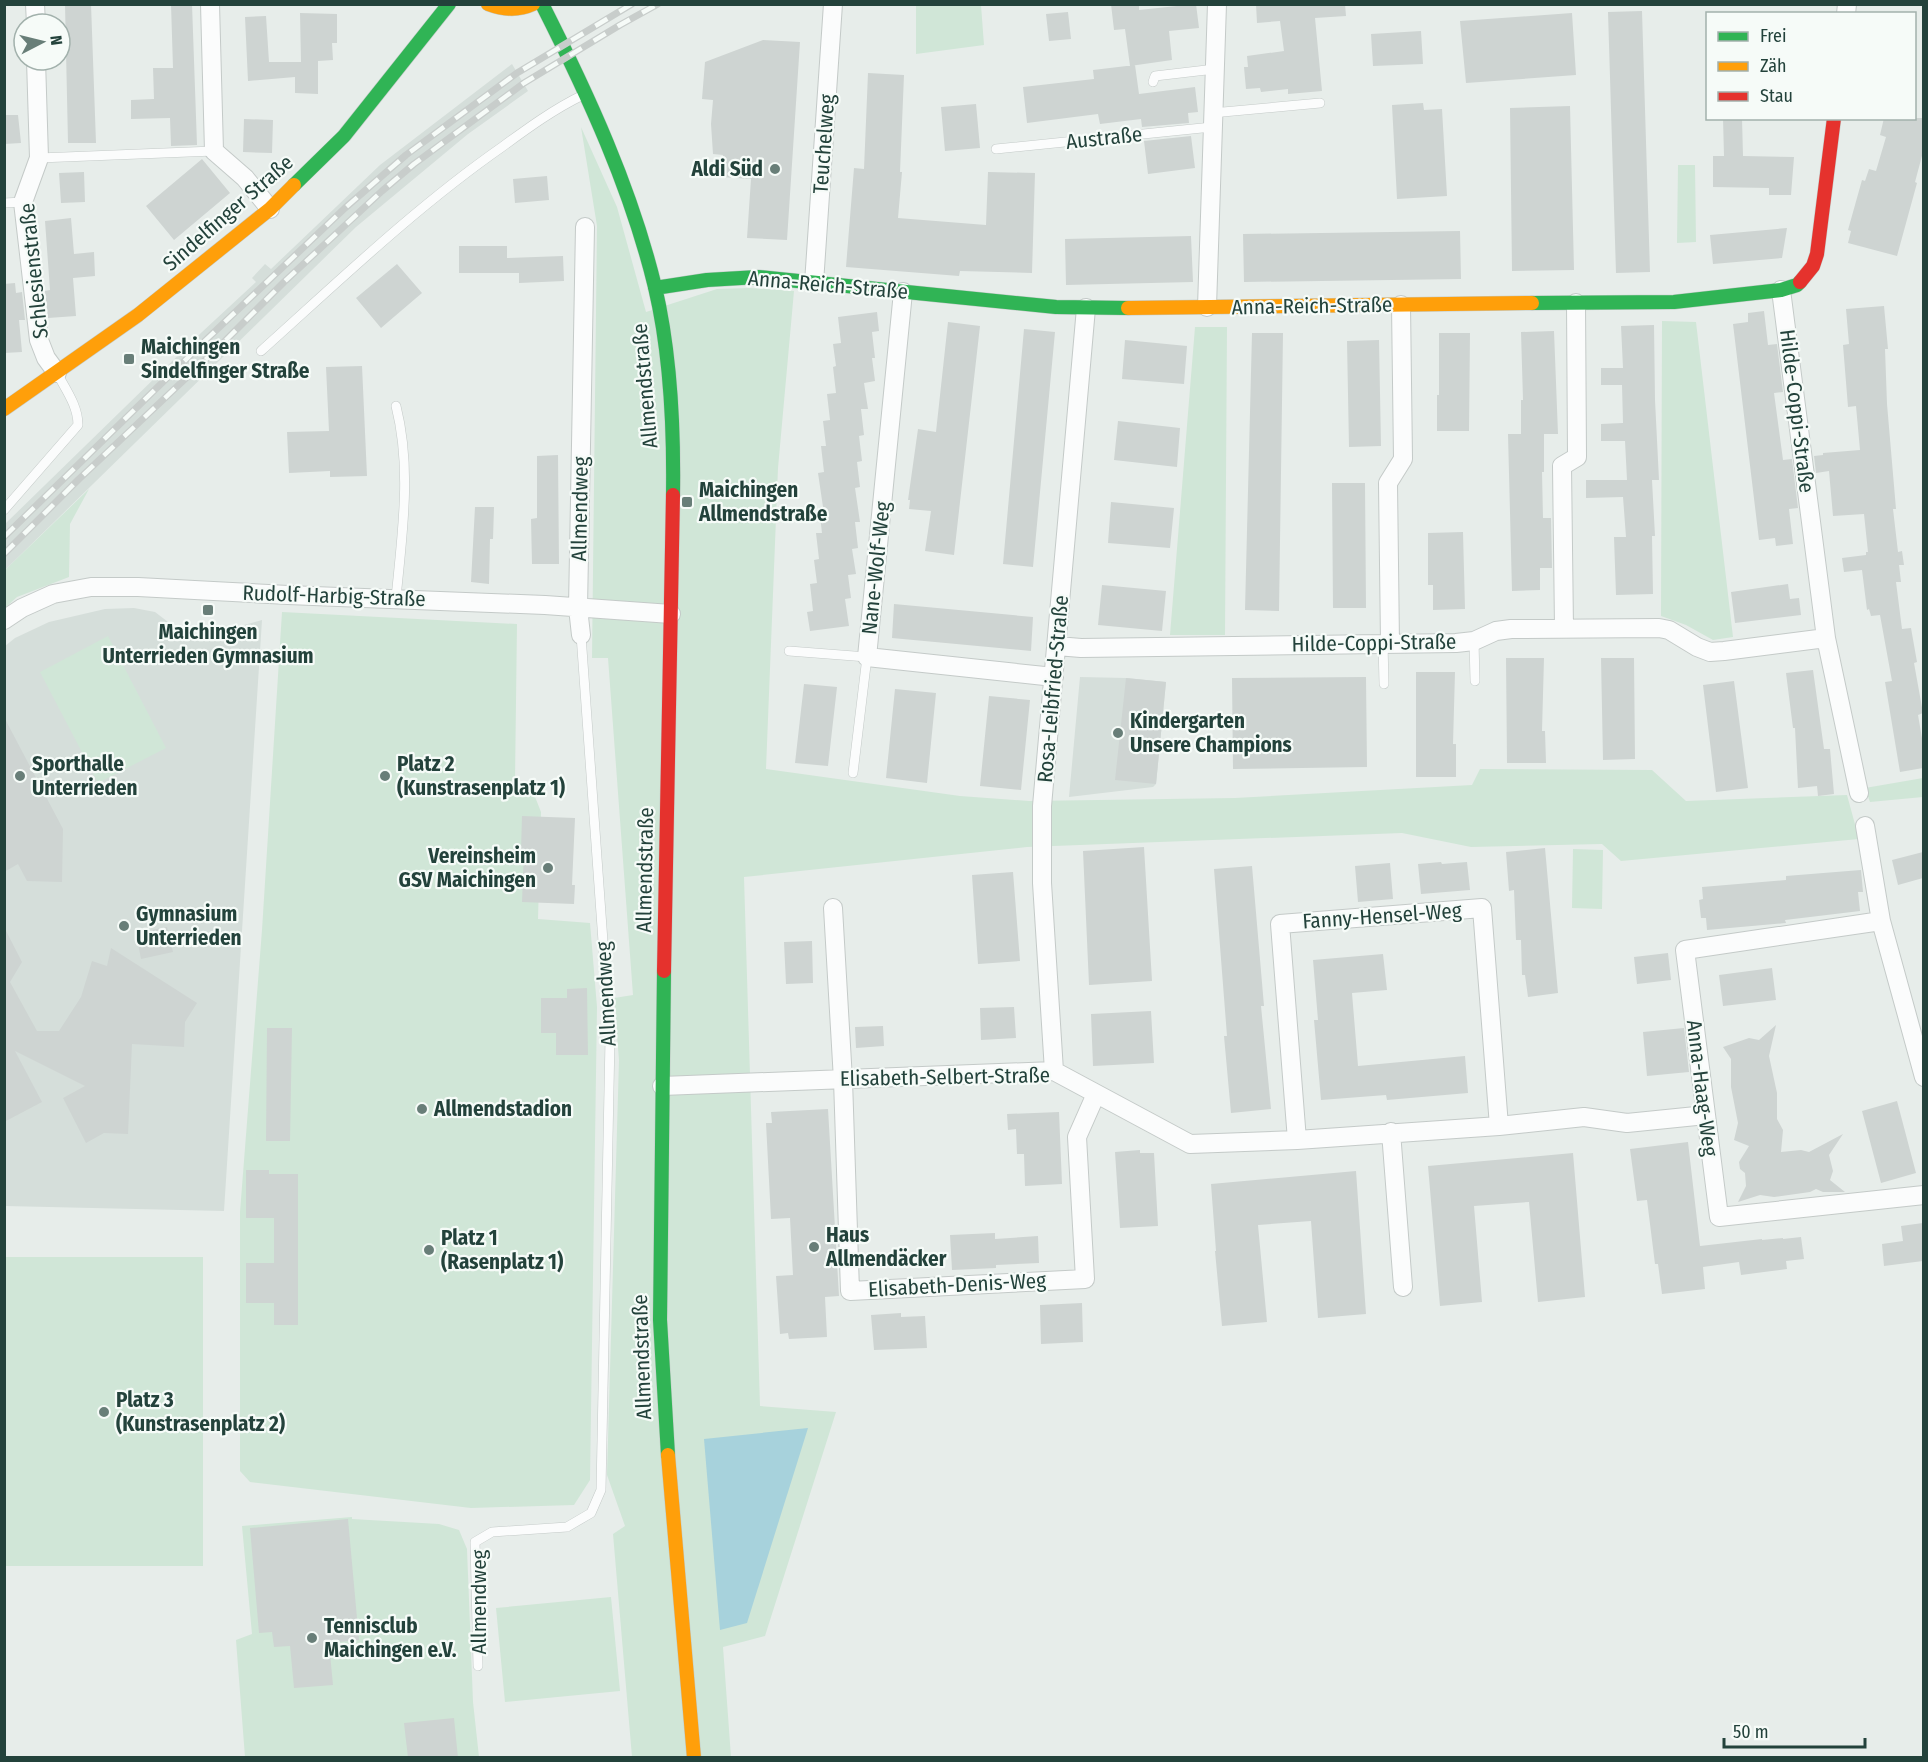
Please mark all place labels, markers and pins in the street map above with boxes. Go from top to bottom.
place label: Aldi Süd [690,156,763,182]
marker: Aldi Süd [768,162,782,176]
place label: Maichingen Sindelfinger Straße [141,334,310,384]
marker: Maichingen Sindelfinger Straße [122,352,136,366]
place label: Maichingen Allmendstraße [698,477,828,527]
marker: Maichingen Allmendstraße [680,495,694,509]
marker: Maichingen Unterrieden Gymnasium [201,603,215,617]
place label: Maichingen Unterrieden Gymnasium [102,619,314,669]
place label: Kindergarten Unsere Champions [1130,708,1292,758]
marker: Kindergarten Unsere Champions [1111,726,1125,740]
place label: Sporthalle Unterrieden [32,751,138,801]
place label: Platz 2 (Kunstrasenplatz 1) [397,751,565,801]
marker: Sporthalle Unterrieden [13,769,27,783]
marker: Platz 2 (Kunstrasenplatz 1) [378,769,392,783]
place label: Vereinsheim GSV Maichingen [399,843,536,893]
marker: Vereinsheim GSV Maichingen [541,861,555,875]
place label: Gymnasium Unterrieden [136,901,242,951]
marker: Gymnasium Unterrieden [117,919,131,933]
place label: Allmendstadion [433,1096,572,1122]
marker: Allmendstadion [415,1102,429,1116]
place label: Haus Allmendäcker [825,1222,947,1272]
place label: Platz 1 (Rasenplatz 1) [441,1225,563,1275]
marker: Haus Allmendäcker [807,1240,821,1254]
marker: Platz 1 (Rasenplatz 1) [422,1243,436,1257]
place label: Platz 3 (Kunstrasenplatz 2) [116,1387,285,1437]
marker: Platz 3 (Kunstrasenplatz 2) [97,1405,111,1419]
place label: Tennisclub Maichingen e.V. [324,1613,457,1663]
marker: Tennisclub Maichingen e.V. [305,1631,319,1645]

